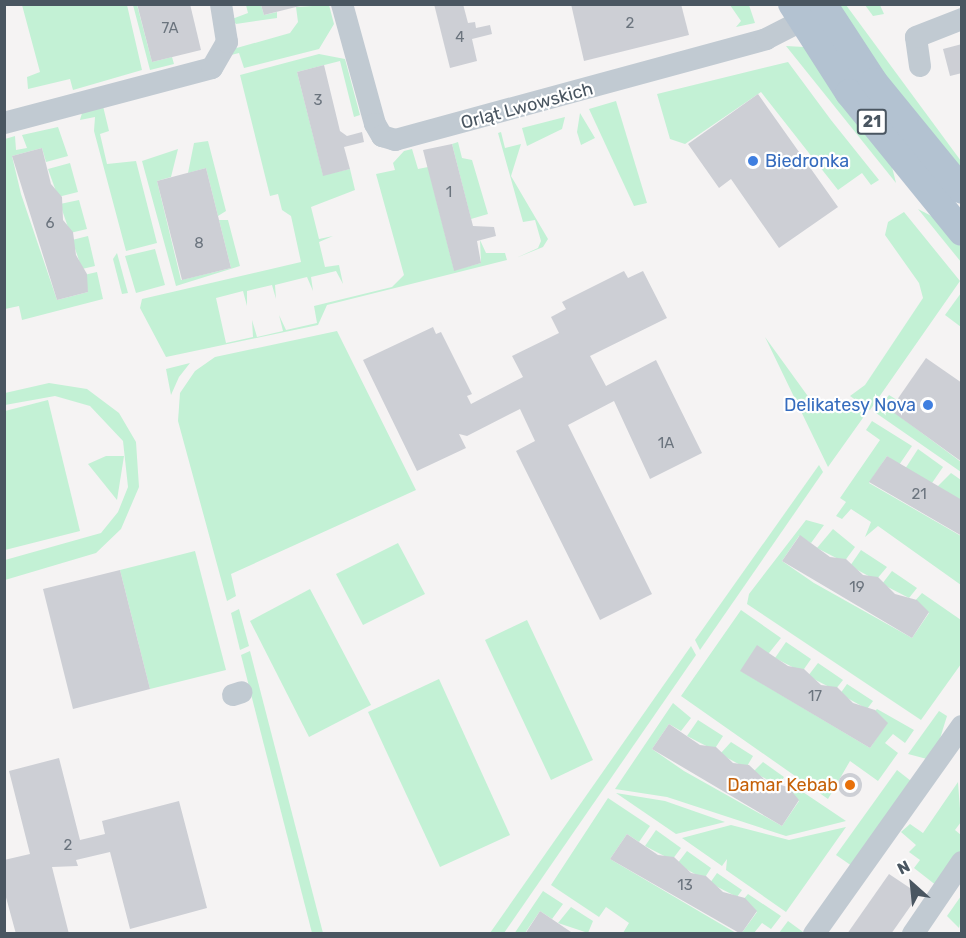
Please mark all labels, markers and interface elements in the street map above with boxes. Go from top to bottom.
house number: 2 [626,15,634,33]
house number: 7A [162,20,178,38]
house number: 4 [455,29,465,47]
street label: Orląt Lwowskich [459,78,595,134]
house number: 3 [313,92,323,110]
road number: 21 [856,109,888,135]
place label: Biedronka [765,150,849,172]
marker: Biedronka [746,154,760,168]
house number: 1 [446,184,452,202]
house number: 6 [45,215,55,233]
house number: 8 [194,235,204,253]
place label: Delikatesy Nova [783,394,916,416]
marker: Delikatesy Nova [921,398,935,412]
house number: 1A [658,435,674,453]
house number: 21 [911,486,927,504]
house number: 19 [849,579,865,597]
house number: 17 [808,688,822,706]
place label: Damar Kebab [727,774,838,796]
marker: Damar Kebab [843,778,857,792]
house number: 2 [64,837,72,855]
north arrow [882,854,942,914]
text: N [894,856,913,879]
house number: 13 [677,877,693,895]

